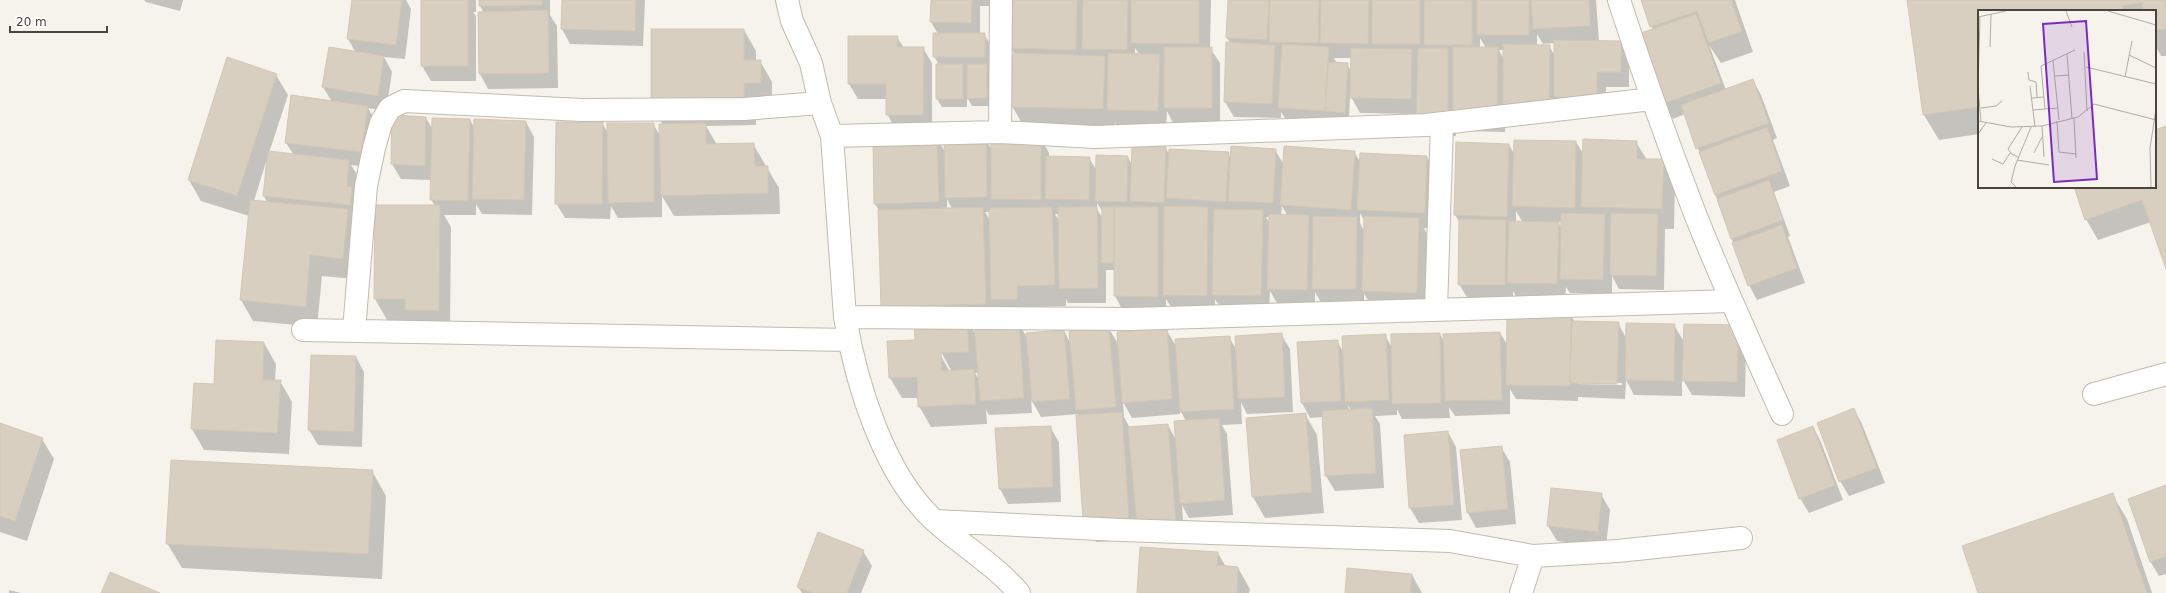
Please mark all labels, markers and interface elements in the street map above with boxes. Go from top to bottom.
scale bar [10,8,107,34]
inset map [1978,10,2156,188]
text: 20 m [16,15,47,29]

